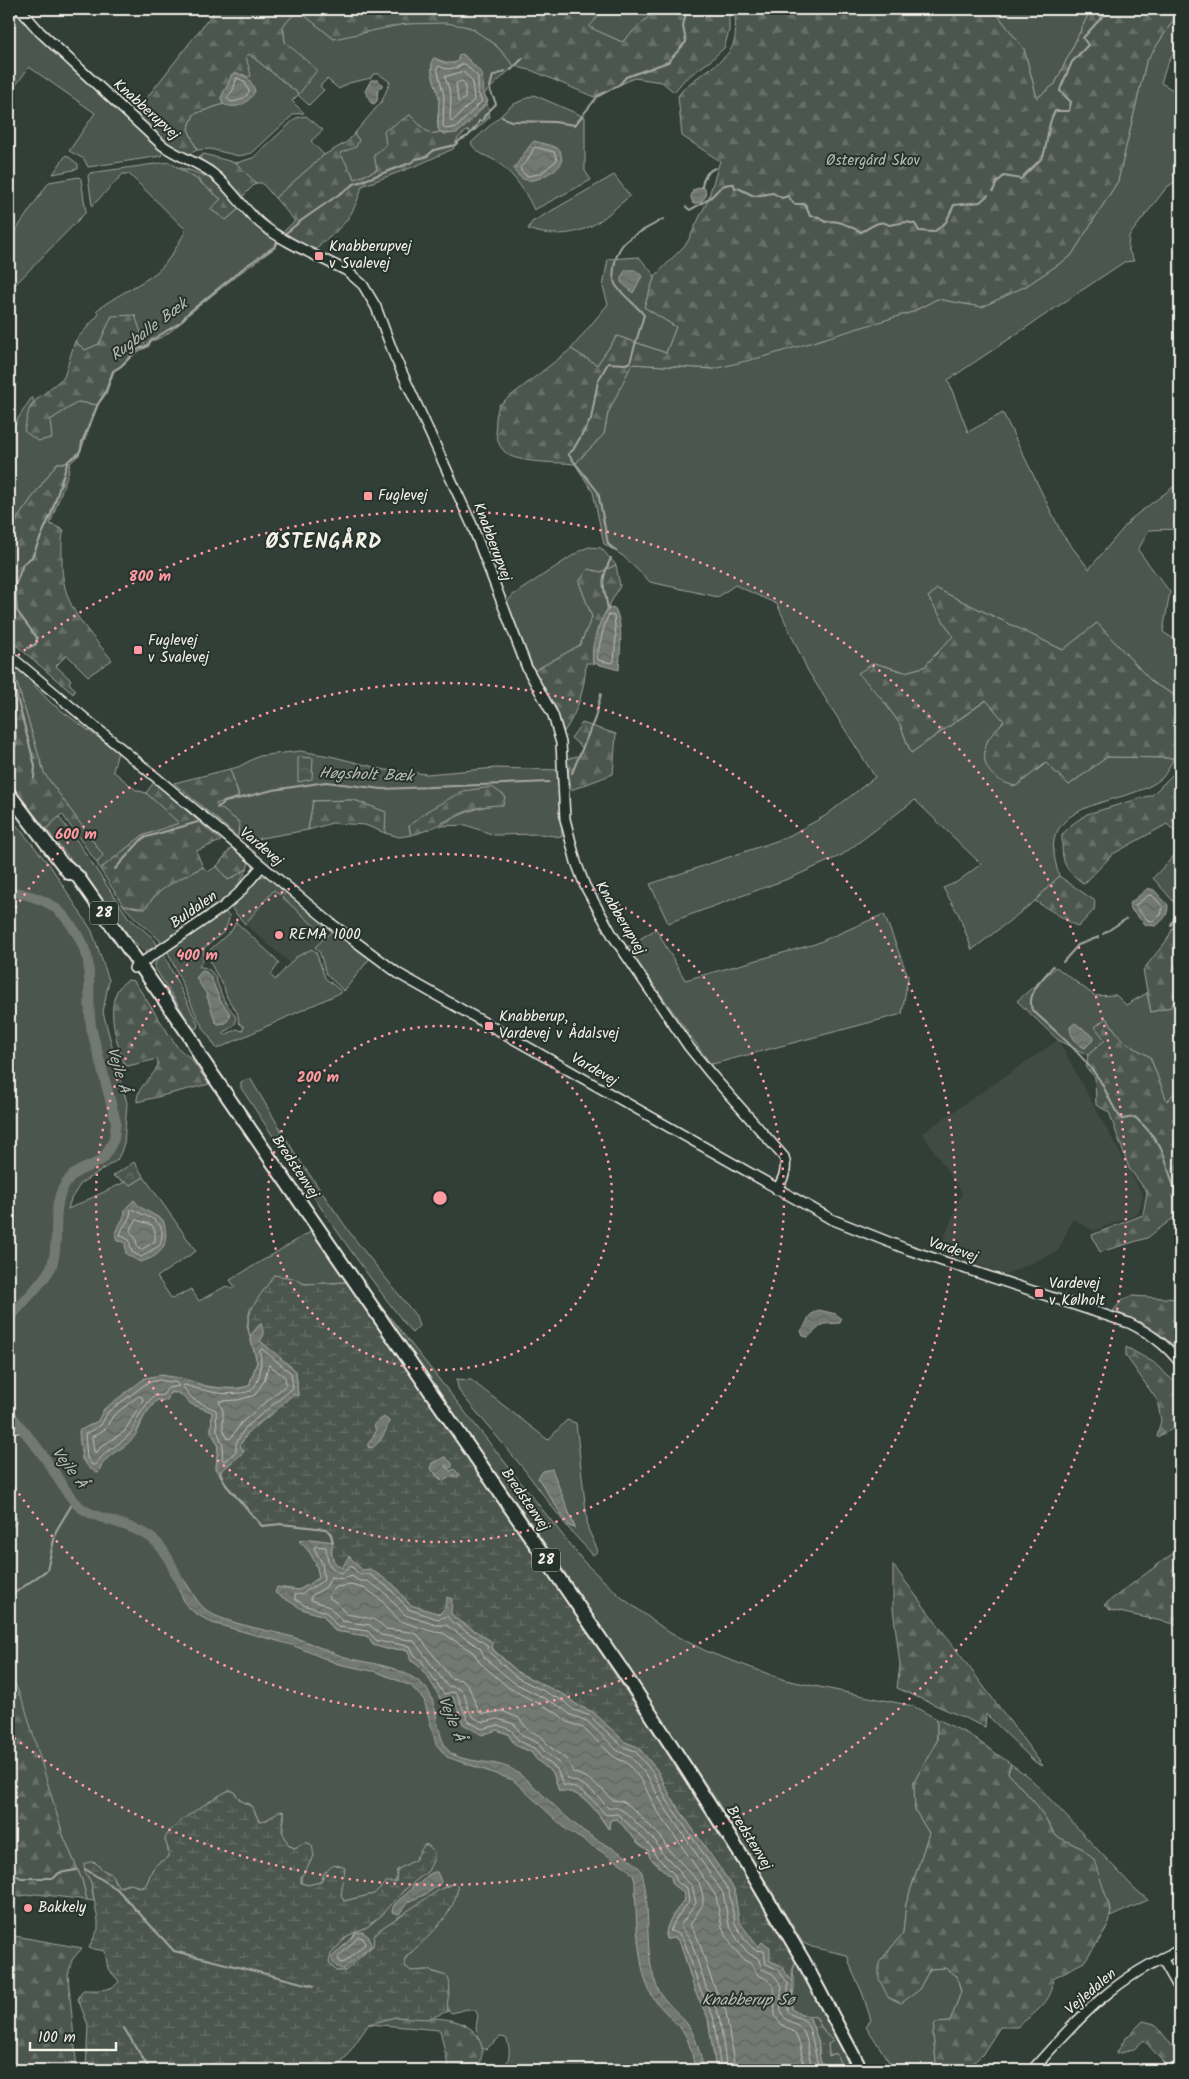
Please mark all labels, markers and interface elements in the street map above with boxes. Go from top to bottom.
street label: Knabberupvej [107,73,186,147]
park label: Østergård Skov [826,149,921,173]
place label: Knabberupvej v Svalevej [329,235,413,276]
marker: Knabberupvej v Svalevej [313,250,325,262]
water label: Rugballe Bæk [105,291,195,368]
place label: Fuglevej [378,484,429,508]
marker: Fuglevej [362,490,374,502]
street label: Knabberupvej [466,499,518,586]
district label: ØSTENGÅRD [266,527,382,559]
text: 800 m [129,565,171,589]
place label: Fuglevej v Svalevej [148,629,210,670]
marker: Fuglevej v Svalevej [132,644,144,656]
water label: Høgsholt Bæk [318,761,416,789]
street label: Vardevej [234,821,289,873]
text: 600 m [55,823,97,847]
street label: Knabberupvej [588,876,652,961]
street label: Buldalen [165,885,223,935]
road number: 28 [90,901,118,924]
place label: REMA 1000 [289,923,361,947]
marker: REMA 1000 [273,929,285,941]
text: 400 m [176,944,218,968]
place label: Knabberup, Vardevej v Ådalsvej [499,1005,620,1046]
marker: Knabberup, Vardevej v Ådalsvej [483,1020,495,1032]
water label: Vejle Å [100,1044,137,1098]
street label: Vardevej [566,1047,623,1094]
text: 200 m [297,1066,339,1090]
street label: Bredstenvej [265,1130,326,1205]
centre of rings [431,1189,449,1207]
street label: Vardevej [925,1231,982,1270]
place label: Vardevej v Kølholt [1049,1272,1105,1313]
marker: Vardevej v Kølholt [1033,1287,1045,1299]
water label: Vejle Å [45,1442,95,1496]
street label: Bredstenvej [494,1463,556,1538]
road number: 28 [532,1548,560,1572]
water label: Vejle Å [431,1693,472,1748]
street label: Bredstenvej [720,1801,779,1876]
place label: Bakkely [38,1896,87,1920]
marker: Bakkely [22,1902,34,1914]
street label: Vejledalen [1060,1963,1122,2021]
water label: Knabberup Sø [702,1988,797,2013]
scale bar [30,2019,116,2051]
text: 100 m [38,2026,76,2050]

